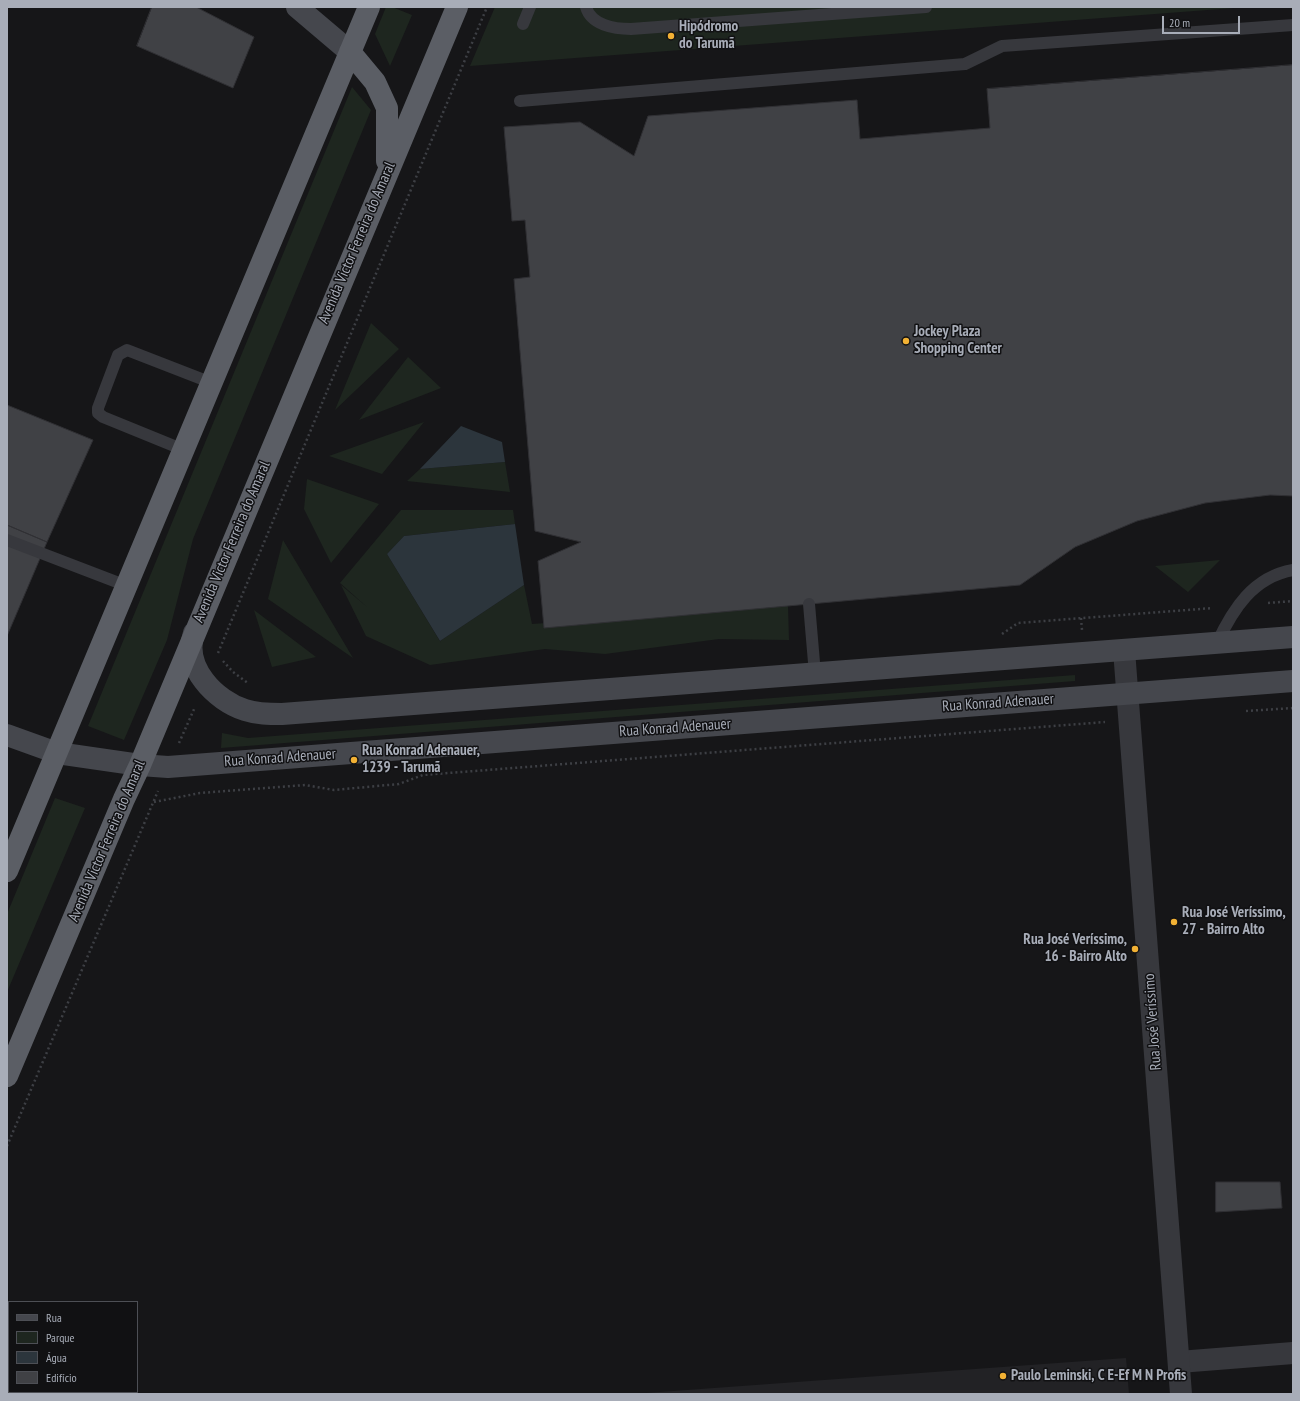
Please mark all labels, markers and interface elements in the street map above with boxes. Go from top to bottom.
scale bar [1164,8,1242,34]
text: 20 m [1169,15,1190,30]
place label: Hipódromo do Tarumã [679,18,738,53]
marker: Hipódromo do Tarumã [666,31,676,41]
street label: Avenida Victor Ferreira do Amaral [315,160,399,326]
place label: Jockey Plaza Shopping Center [914,323,1002,358]
marker: Jockey Plaza Shopping Center [901,336,911,346]
street label: Avenida Victor Ferreira do Amaral [190,459,274,625]
street label: Rua Konrad Adenauer [942,690,1054,716]
street label: Rua Konrad Adenauer [619,715,731,741]
place label: Rua Konrad Adenauer, 1239 - Tarumã [362,742,480,777]
street label: Rua Konrad Adenauer [224,745,336,771]
marker: Rua Konrad Adenauer, 1239 - Tarumã [349,755,359,765]
street label: Avenida Victor Ferreira do Amaral [65,758,149,924]
place label: Rua José Veríssimo, 27 - Bairro Alto [1182,904,1286,939]
marker: Rua José Veríssimo, 27 - Bairro Alto [1169,917,1179,927]
place label: Rua José Veríssimo, 16 - Bairro Alto [1023,931,1127,966]
marker: Rua José Veríssimo, 16 - Bairro Alto [1130,944,1140,954]
street label: Rua José Veríssimo [1141,973,1165,1071]
legend [8,1301,138,1393]
text: Rua [46,1310,62,1325]
text: Parque [46,1330,75,1345]
text: Água [46,1350,67,1365]
place label: Paulo Leminski, C E-Ef M N Profis [1011,1367,1186,1385]
text: Edifício [46,1370,77,1385]
marker: Paulo Leminski, C E-Ef M N Profis [998,1371,1008,1381]

